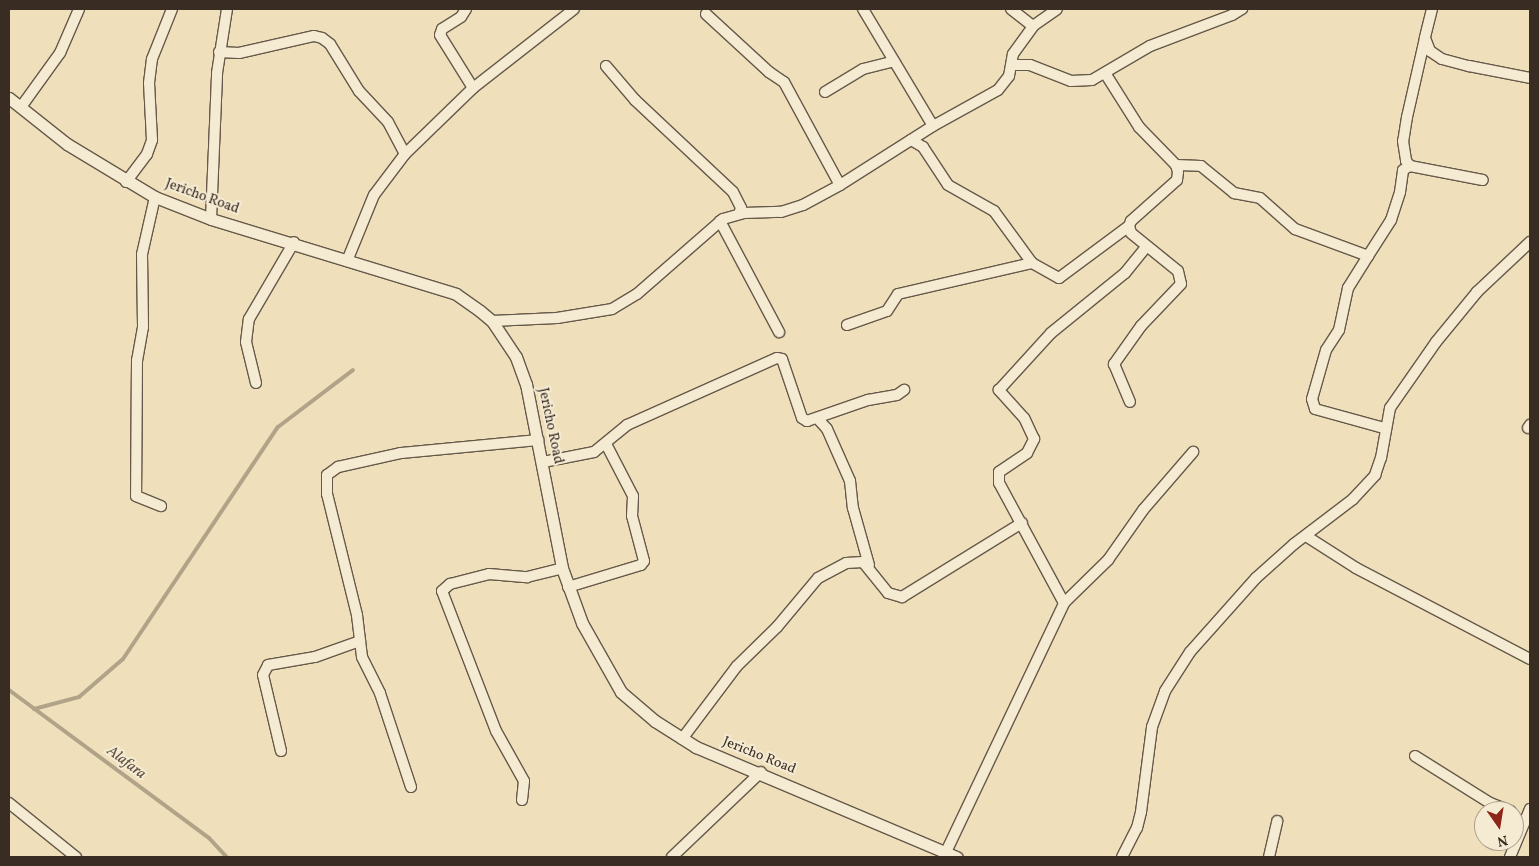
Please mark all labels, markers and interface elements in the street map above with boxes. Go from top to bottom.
street label: Jericho Road [163,176,241,218]
street label: Jericho Road [534,386,566,466]
street label: Jericho Road [720,734,798,778]
water label: Alafara [103,742,149,784]
north arrow [1474,801,1524,851]
text: N [1495,830,1509,851]

